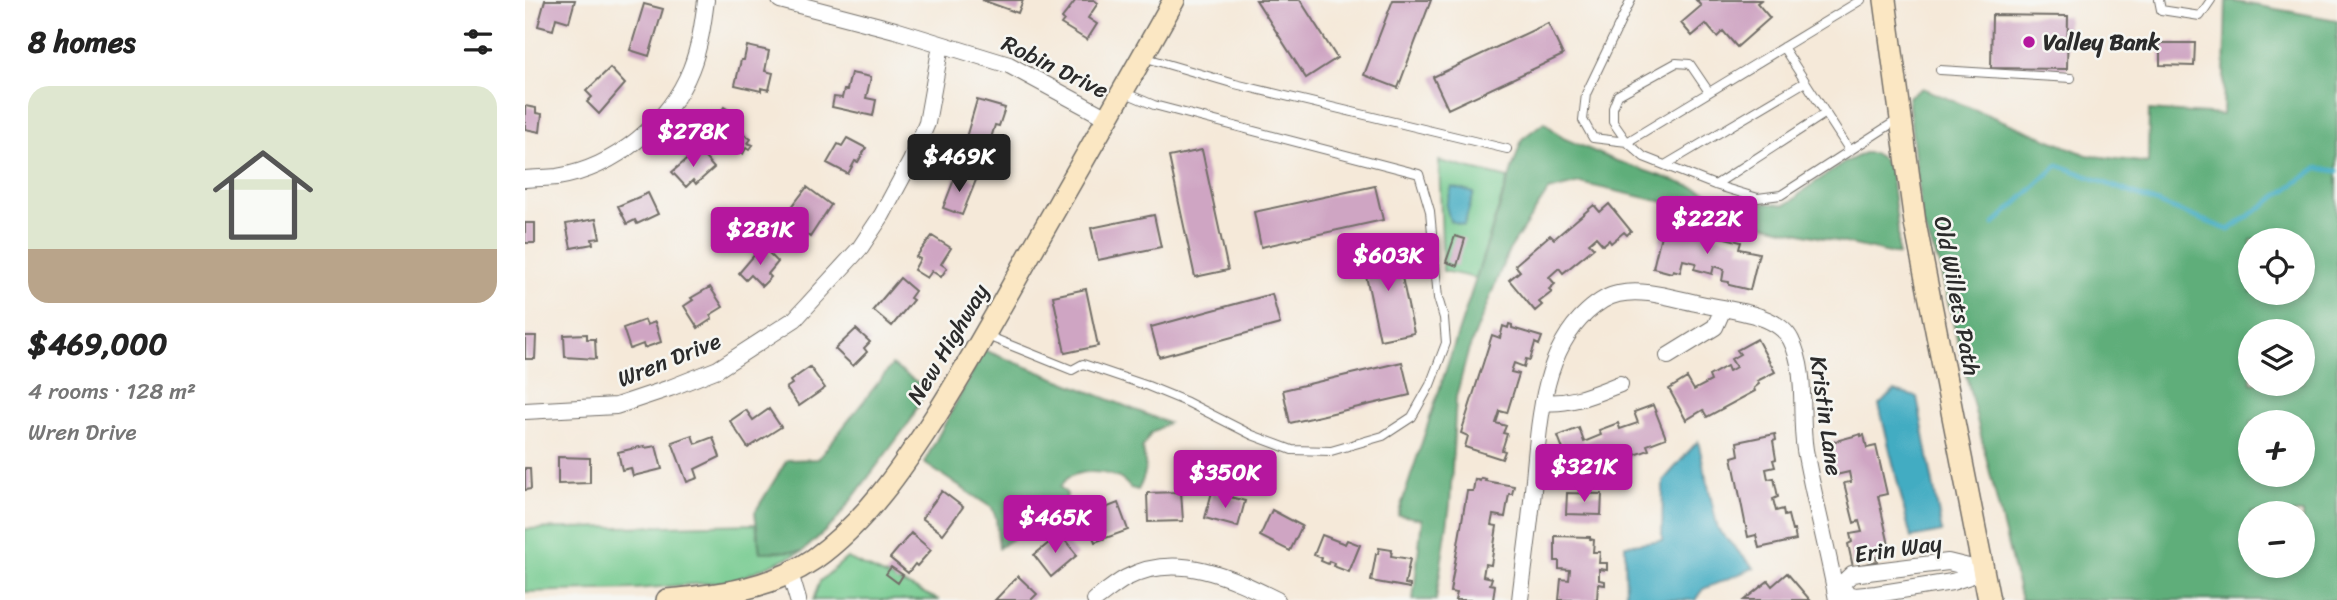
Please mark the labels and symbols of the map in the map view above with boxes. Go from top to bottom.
place label: Valley Bank [2043,22,2161,63]
street label: Robin Drive [994,23,1116,111]
marker: Valley Bank [2021,34,2037,50]
pin: $278K [644,110,742,169]
pin: $469K [910,134,1008,194]
pin: $222K [1658,196,1756,256]
pin: $281K [711,208,809,267]
street label: Old Willets Path [1921,213,1993,379]
pin: $603K [1339,233,1437,293]
street label: New Highway [896,275,1000,413]
street label: Wren Drive [611,321,727,399]
street label: Kristin Lane [1797,353,1855,479]
pin: $321K [1535,444,1633,504]
pin: $350K [1176,450,1274,510]
pin: $465K [1006,496,1104,555]
street label: Erin Way [1852,523,1945,575]

